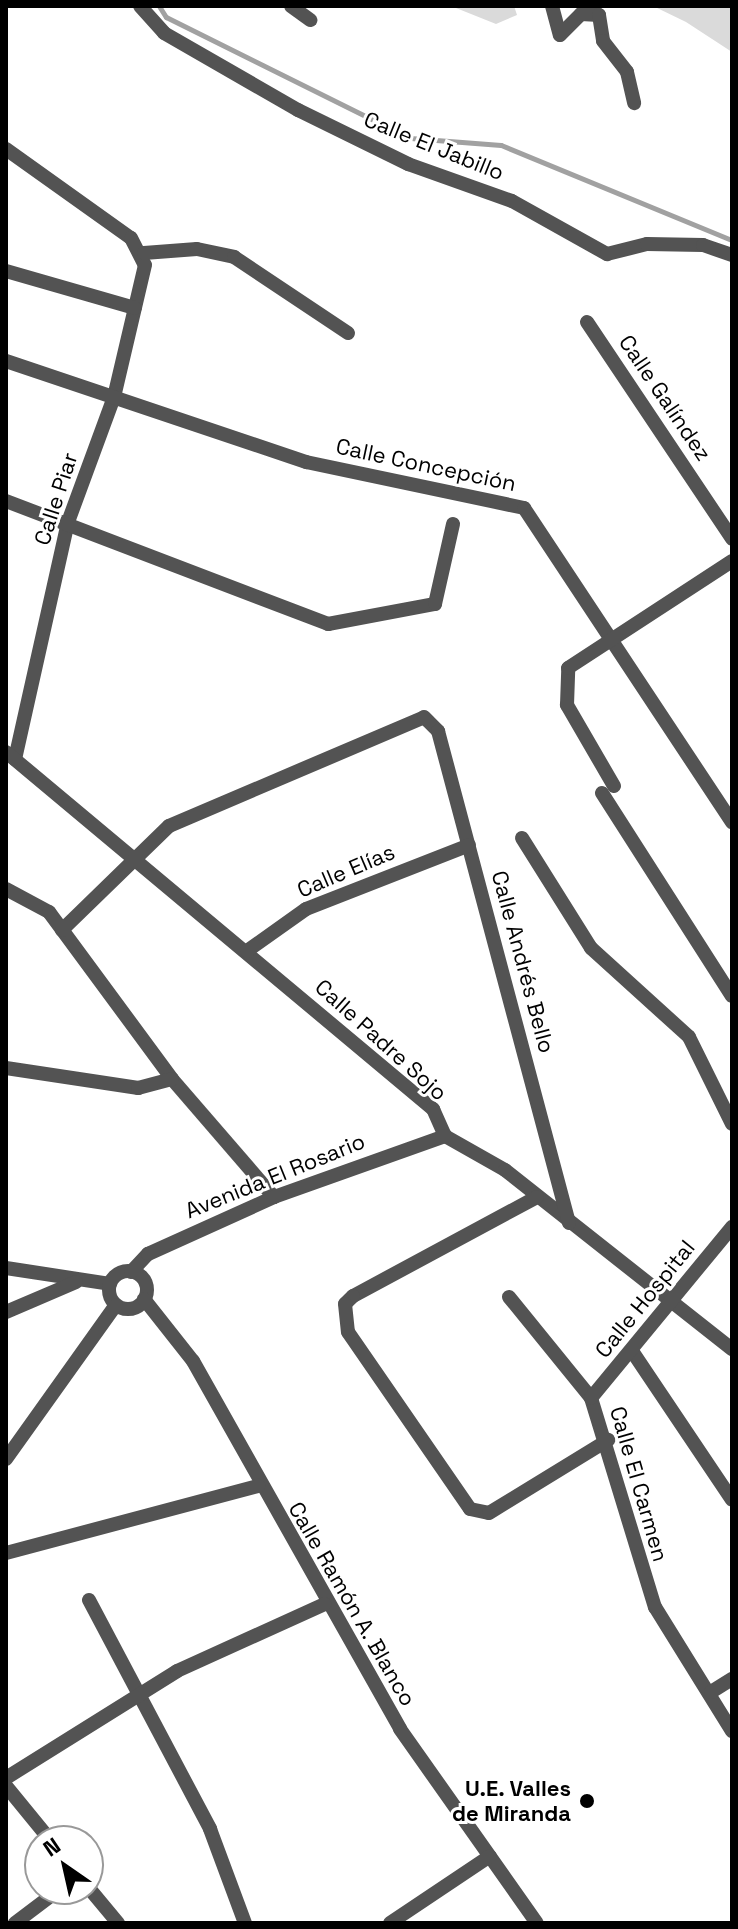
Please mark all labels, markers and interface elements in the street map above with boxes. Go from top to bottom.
street label: Calle El Jabillo [360,106,508,186]
street label: Calle Galíndez [613,330,717,466]
street label: Calle Concepción [334,433,518,497]
street label: Calle Piar [29,449,83,549]
street label: Calle Elías [293,839,399,903]
street label: Calle Andrés Bello [486,868,560,1056]
street label: Calle Padre Sojo [310,974,452,1106]
street label: Avenida El Rosario [181,1128,369,1224]
street label: Calle Hospital [590,1235,700,1363]
street label: Calle El Carmen [604,1403,674,1565]
street label: Calle Ramón A. Blanco [282,1497,422,1711]
place label: U.E. Valles de Miranda [452,1775,571,1826]
marker: U.E. Valles de Miranda [578,1792,596,1810]
north arrow [24,1825,104,1905]
text: N [38,1831,66,1862]

